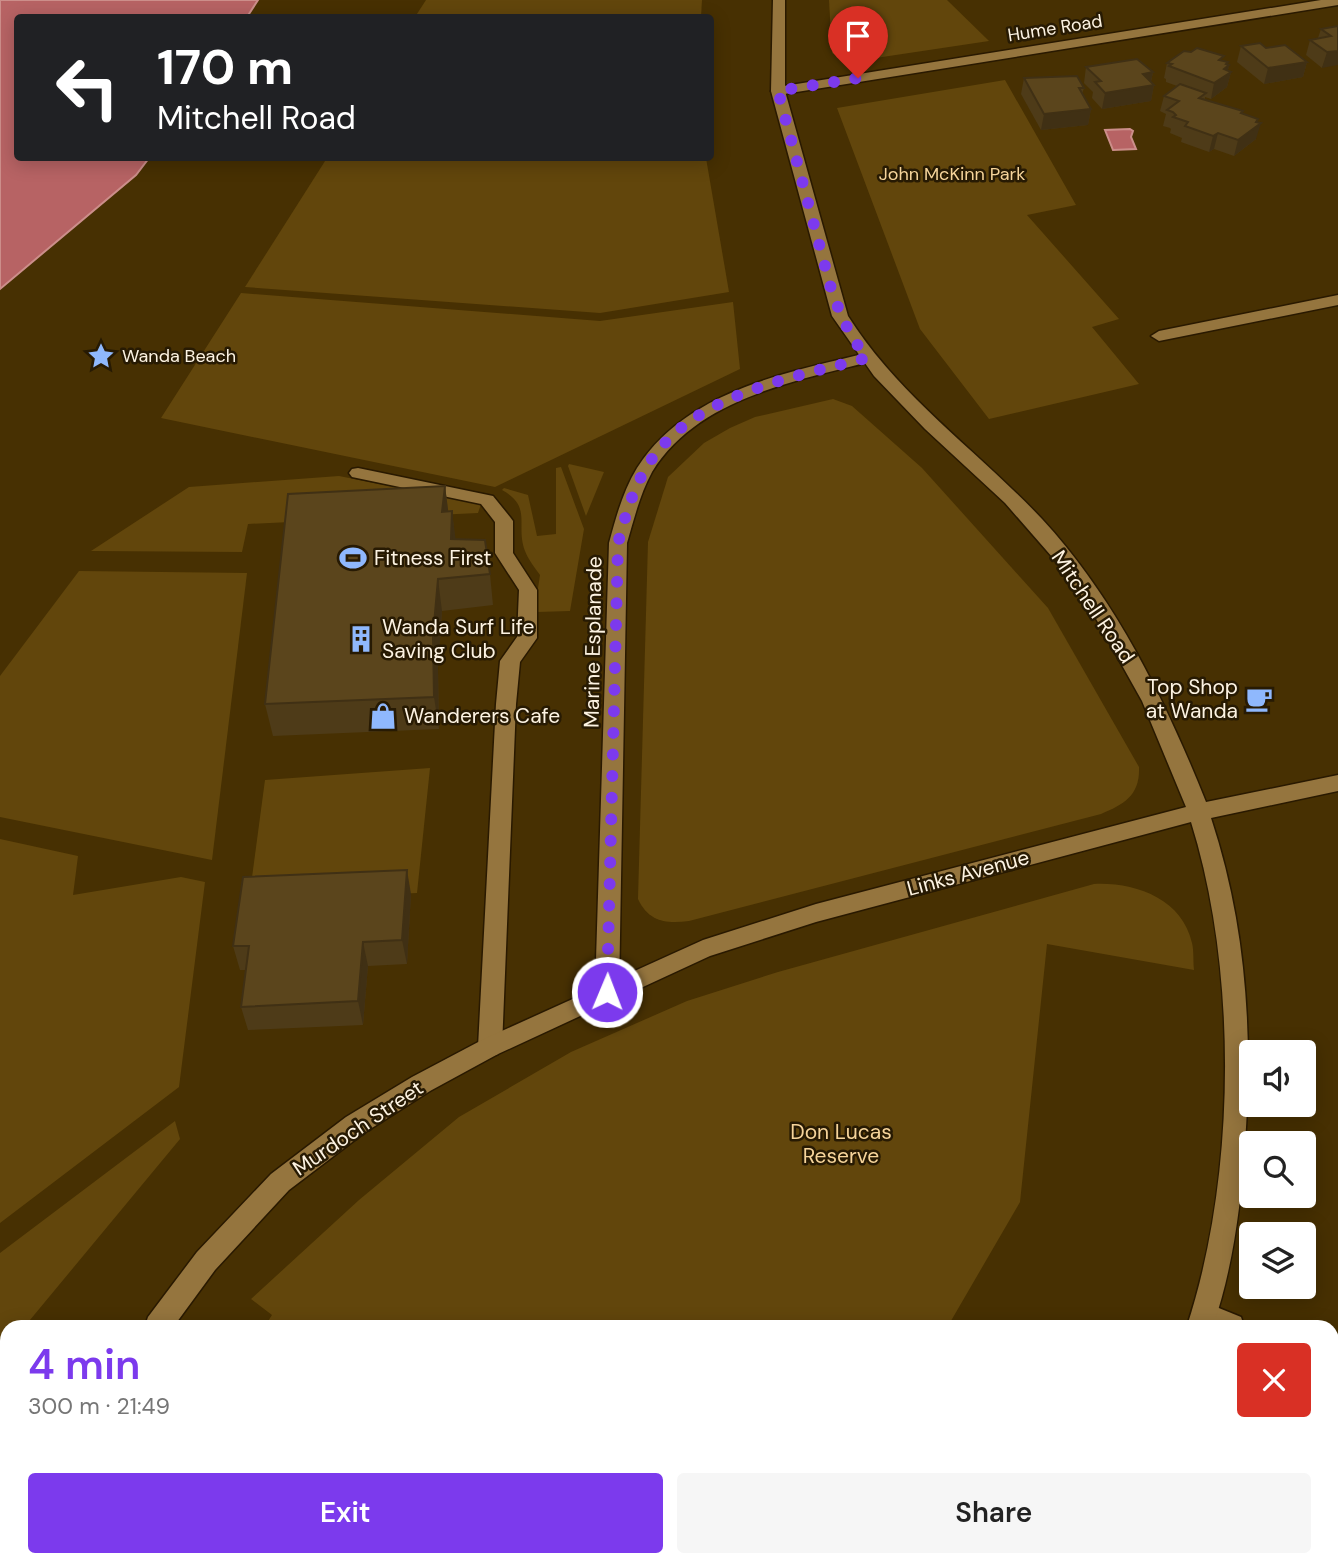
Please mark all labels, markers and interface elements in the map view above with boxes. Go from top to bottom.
pin [828,6,888,78]
street label: Hume Road [1006,9,1104,47]
icon: arrive [839,17,877,55]
text: 170 m [157,35,293,99]
icon: left [42,42,133,133]
text: Mitchell Road [157,97,356,139]
park label: John McKinn Park [879,162,1025,186]
place icon: Wanda Beach [86,341,116,371]
place label: Wanda Beach [122,344,236,368]
sports icon: Fitness First [338,543,368,573]
place label: Fitness First [374,544,492,572]
street label: Mitchell Road [1045,545,1141,669]
street label: Marine Esplanade [578,556,608,728]
place label: Wanda Surf Life Saving Club [382,613,534,665]
building icon: Wanda Surf Life Saving Club [346,624,376,654]
place label: Top Shop at Wanda [1146,673,1238,725]
cafe icon: Top Shop at Wanda [1244,684,1274,714]
shop icon: Wanderers Cafe [368,701,398,731]
place label: Wanderers Cafe [404,702,560,730]
street label: Links Avenue [904,843,1032,903]
position arrow [570,955,644,1029]
map controls [1239,1040,1316,1299]
button: sound [1239,1040,1316,1117]
street label: Murdoch Street [287,1074,429,1182]
park label: Don Lucas Reserve [790,1118,892,1170]
button: search [1239,1131,1316,1208]
button: layers [1239,1222,1316,1299]
text: 4 min [28,1337,140,1392]
button: close [1237,1343,1311,1417]
text: 300 m · 21:49 [28,1391,170,1421]
button: Exit [28,1473,663,1553]
button: Share [677,1473,1311,1553]

